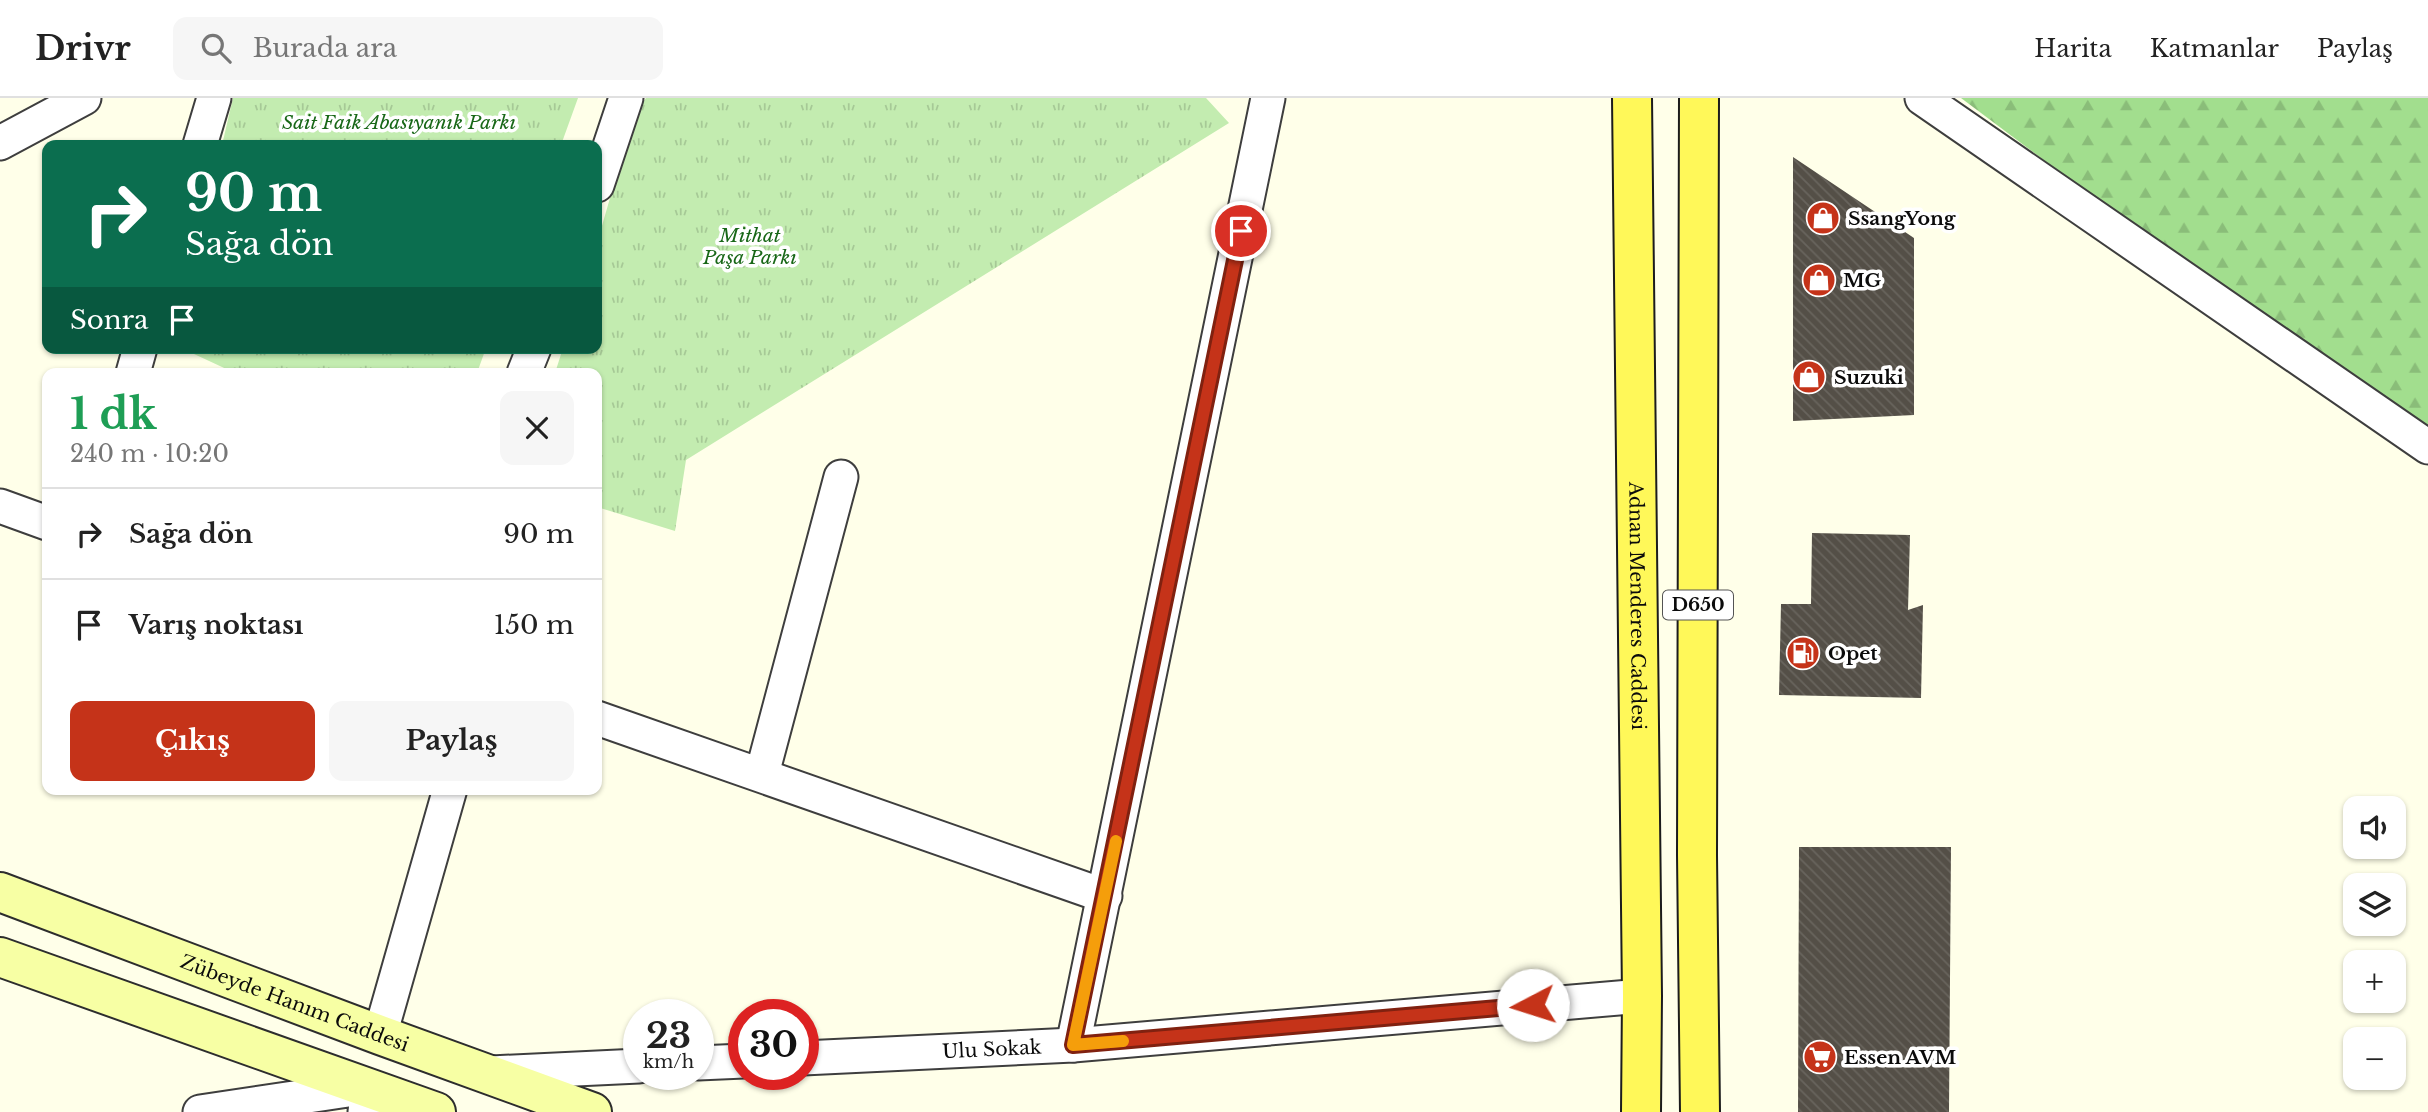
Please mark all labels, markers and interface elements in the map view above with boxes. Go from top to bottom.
search box [173,17,663,80]
text: Drivr [35,28,131,69]
icon: search [197,29,235,67]
text: Burada ara [253,32,397,64]
text: Harita [2034,34,2112,63]
text: Katmanlar [2150,34,2279,63]
text: Paylaş [2317,34,2393,63]
park label: Sait Faik Abasıyanık Parkı [282,111,516,134]
text: 90 m [185,163,322,224]
icon: right [70,168,161,259]
shop icon: SsangYong [1804,199,1842,237]
pin [1211,201,1271,261]
place label: SsangYong [1848,207,1957,230]
icon: arrive [1222,212,1260,250]
text: Sağa dön [185,224,334,264]
park label: Mithat Paşa Parkı [702,224,797,269]
shop icon: MG [1800,261,1838,299]
place label: MG [1843,269,1882,292]
icon: arrive [163,301,201,339]
text: Sonra [70,304,149,336]
shop icon: Suzuki [1790,358,1828,396]
place label: Suzuki [1834,366,1904,389]
text: 1 dk [70,388,157,440]
button: close [500,391,574,465]
text: 240 m · 10:20 [70,440,229,468]
street label: Adnan Menderes Caddesi [1625,481,1651,731]
icon: right [70,515,108,553]
text: Sağa dön [129,518,253,550]
text: 90 m [503,518,574,550]
road number: D650 [1663,590,1733,620]
icon: arrive [70,606,108,644]
text: Varış noktası [129,609,304,641]
text: 150 m [494,609,574,641]
fuel station icon: Opet [1784,634,1822,672]
place label: Opet [1828,642,1878,665]
button: Çıkış [70,701,315,781]
button: Paylaş [329,701,574,781]
map controls [2343,796,2406,1090]
button: sound [2343,796,2406,859]
button: layers [2343,873,2406,936]
street label: Zübeyde Hanım Caddesi [177,950,413,1056]
button: + [2343,950,2406,1013]
position arrow [1496,968,1570,1042]
speed limit sign: 30 [728,999,819,1090]
text: 23 [646,1014,691,1057]
button: − [2343,1027,2406,1090]
street label: Ulu Sokak [942,1035,1042,1063]
supermarket icon: Essen AVM [1801,1038,1839,1076]
place label: Essen AVM [1844,1046,1957,1069]
text: km/h [643,1051,694,1073]

